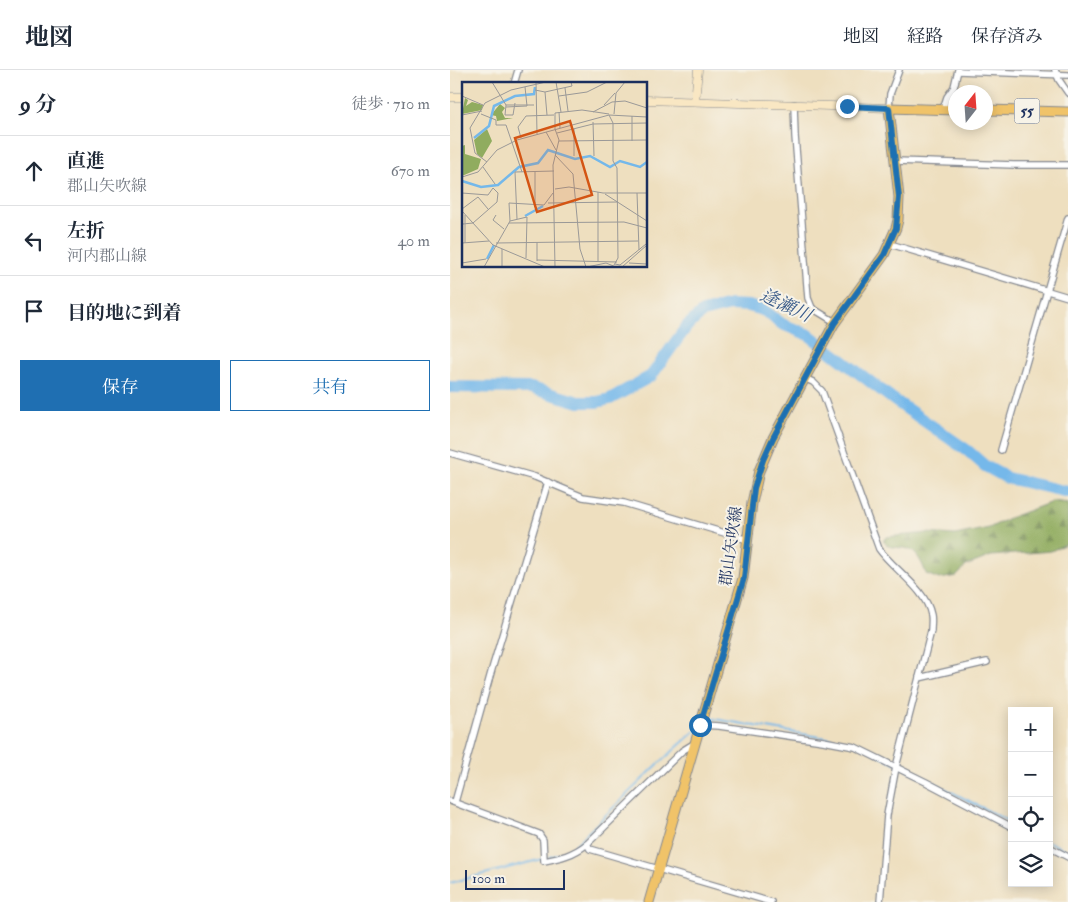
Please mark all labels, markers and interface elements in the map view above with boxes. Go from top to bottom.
text: 地図 [25,22,73,53]
text: 地図 [843,25,879,48]
text: 経路 [907,25,943,48]
text: 保存済み [971,25,1043,48]
inset map [462,82,648,268]
north arrow [948,85,993,130]
text: 9 分 [20,91,56,118]
text: 徒歩 · 710 m [351,94,430,114]
route end [836,95,859,118]
road number: 55 [1014,98,1040,124]
text: 直進 [67,149,105,173]
icon: ahead [20,157,48,185]
text: 670 m [391,161,430,181]
text: 郡山矢吹線 [67,176,147,196]
text: 左折 [67,219,105,243]
icon: left [20,227,48,255]
text: 40 m [397,231,430,251]
text: 河内郡山線 [67,246,147,266]
water label: 逢瀬川 [756,284,817,328]
icon: arrive [20,297,48,325]
text: 目的地に到着 [67,301,181,325]
button: 保存 [20,360,220,411]
button: 共有 [230,360,430,411]
street label: 郡山矢吹線 [716,505,746,587]
map controls [1008,707,1053,887]
button: + [1008,707,1053,752]
route start [689,714,712,737]
button: − [1008,752,1053,797]
button: locate [1008,797,1053,842]
button: layers [1008,842,1053,887]
scale bar [465,867,565,890]
text: 100 m [472,870,505,887]

